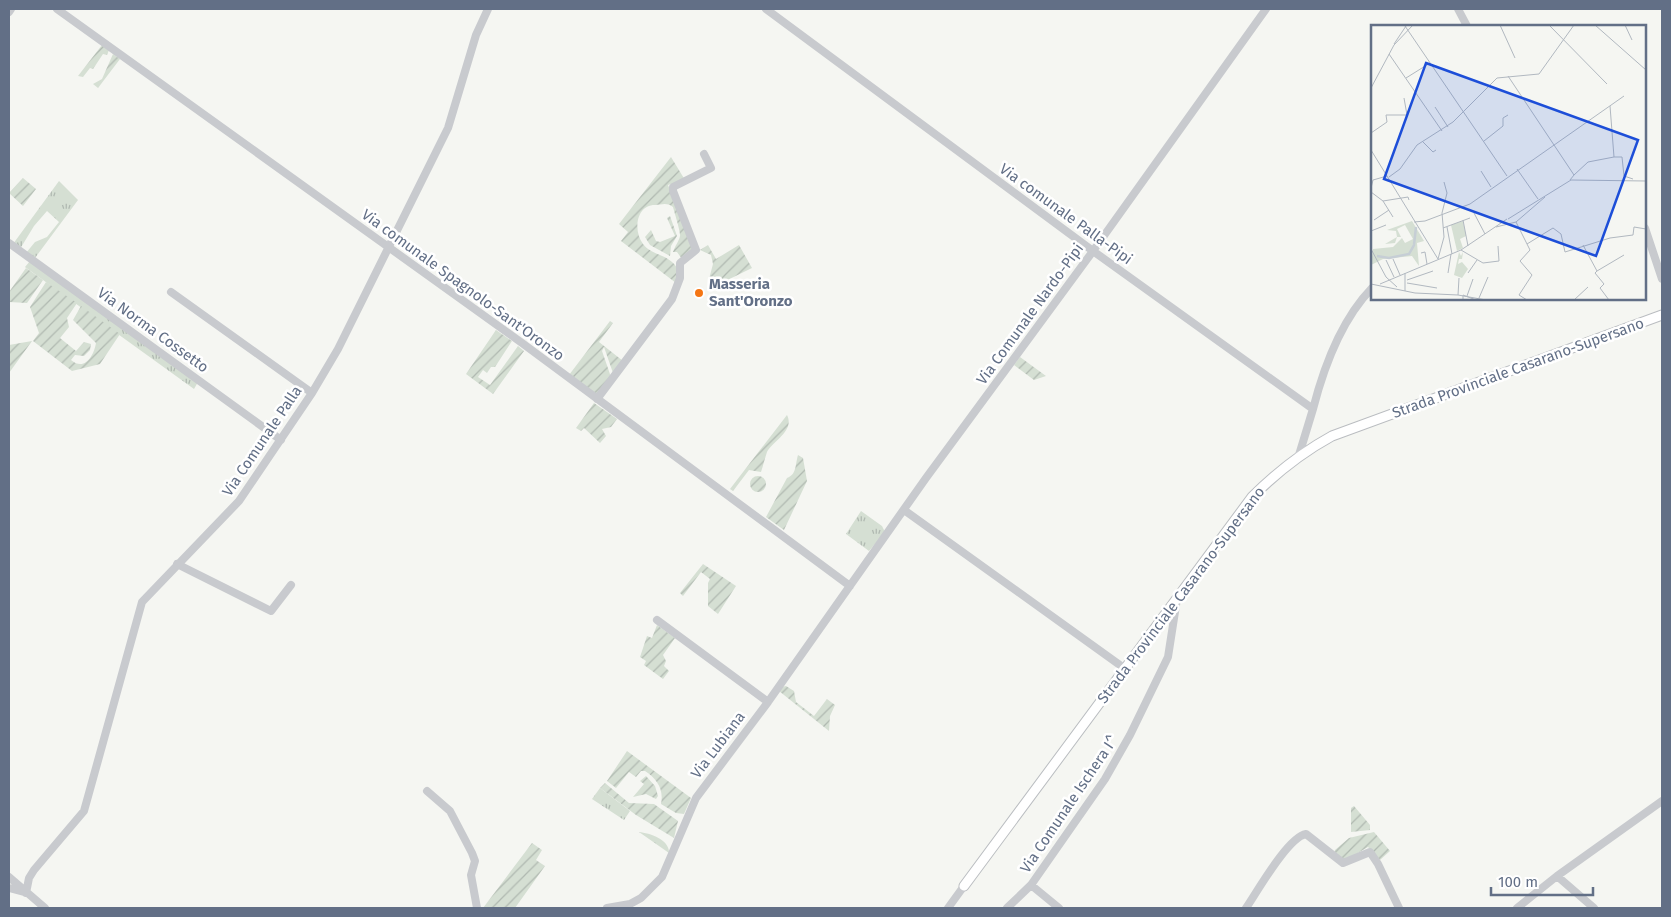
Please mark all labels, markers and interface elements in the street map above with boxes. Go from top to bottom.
inset map [1371,25,1646,300]
street label: Via comunale Palla-Pipi [996,160,1136,268]
street label: Via comunale Spagnolo-Sant'Oronzo [358,205,568,365]
street label: Via Comunale Nardo-Pipi [973,240,1087,388]
place label: Masseria Sant'Oronzo [709,275,793,310]
street label: Via Norma Cossetto [94,284,212,376]
marker: Masseria Sant'Oronzo [693,287,705,299]
street label: Strada Provinciale Casarano-Supersano [1390,314,1646,422]
street label: Via Comunale Palla [218,382,306,500]
street label: Strada Provinciale Casarano-Supersano [1094,483,1268,707]
street label: Via Lubiana [687,708,749,782]
street label: Via Comunale Ischera I^ [1016,732,1122,876]
scale bar [1491,864,1594,896]
text: 100 m [1498,873,1538,891]

